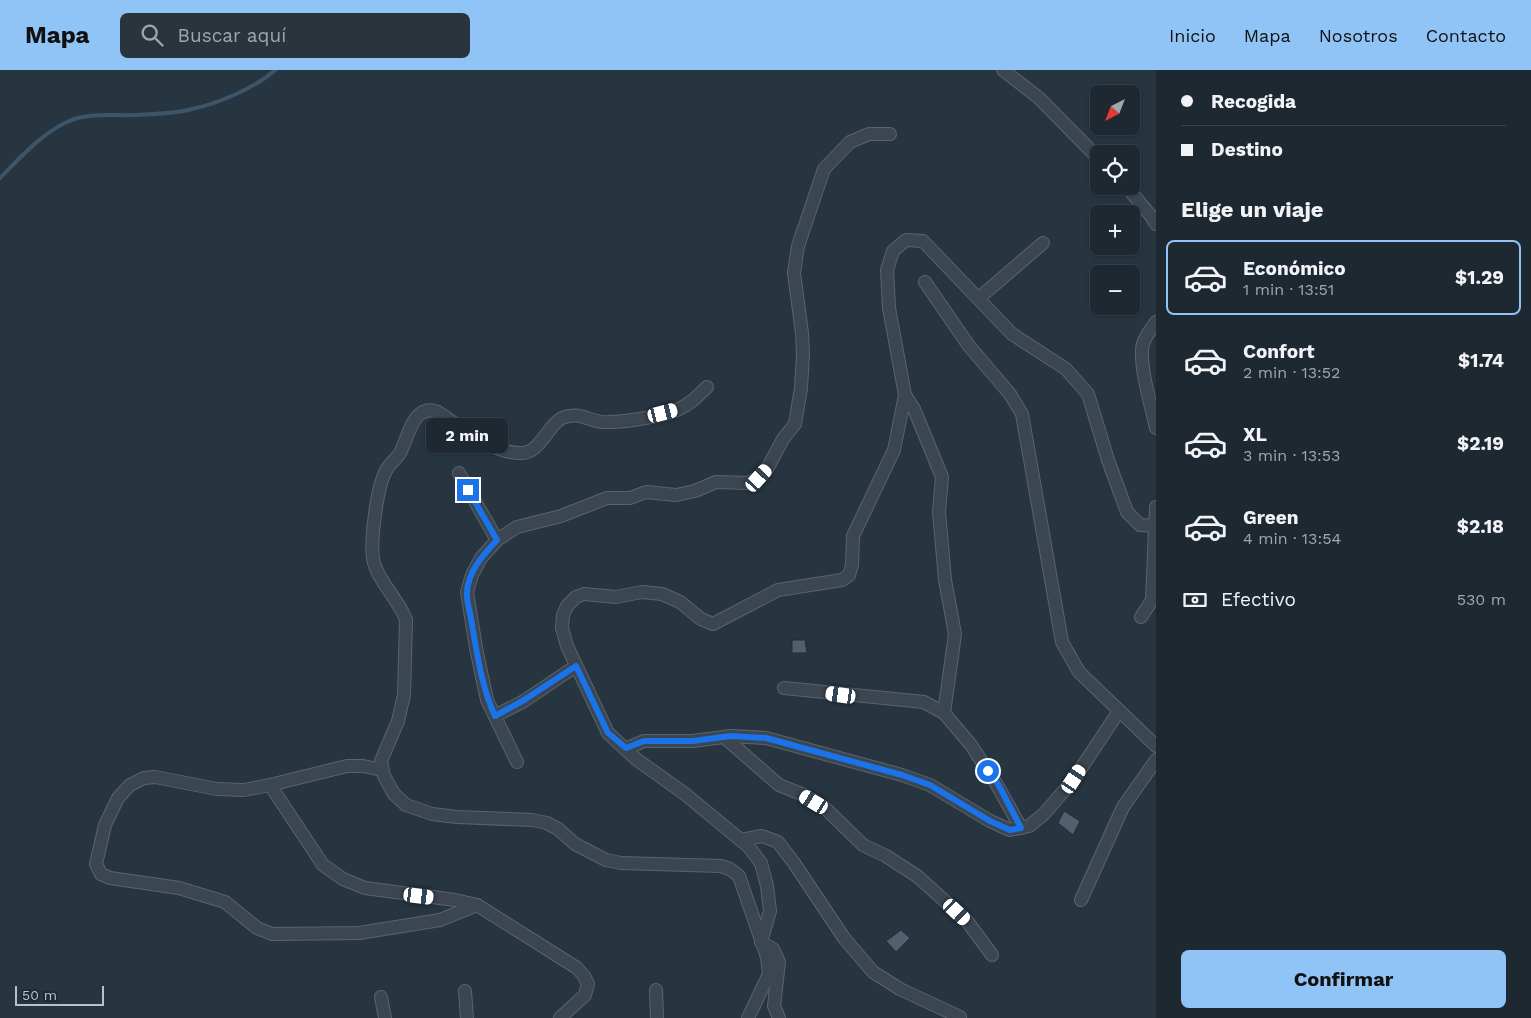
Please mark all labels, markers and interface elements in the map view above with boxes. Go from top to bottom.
search box [120,13,470,58]
text: Mapa [25,21,90,49]
icon: search [138,21,166,49]
text: Buscar aquí [178,24,286,47]
text: Inicio [1169,25,1216,46]
text: Mapa [1244,25,1291,46]
text: Nosotros [1319,25,1398,46]
text: Contacto [1426,25,1506,46]
north arrow [1090,85,1140,135]
map controls [1090,85,1140,315]
text: Recogida [1211,90,1296,113]
text: Destino [1211,138,1283,161]
button: locate [1090,145,1140,195]
text: Elige un viaje [1181,197,1324,222]
button: + [1090,205,1140,255]
icon: car [1183,255,1228,300]
text: Económico [1243,257,1346,280]
button: − [1090,265,1140,315]
text: $1.29 [1455,266,1504,289]
text: 1 min · 13:51 [1243,280,1334,299]
icon: car [1183,338,1228,383]
text: Confort [1243,340,1314,363]
text: $1.74 [1458,349,1504,372]
text: 2 min · 13:52 [1243,363,1340,382]
car [646,402,679,424]
callout: 2 min [427,418,509,452]
icon: car [1183,421,1228,466]
text: XL [1243,423,1267,446]
text: 2 min [445,426,489,445]
text: $2.19 [1457,432,1504,455]
text: 3 min · 13:53 [1243,446,1340,465]
car [743,462,774,494]
route end [457,479,479,501]
icon: car [1183,504,1228,549]
text: Green [1243,506,1299,529]
text: $2.18 [1457,515,1504,538]
text: 4 min · 13:54 [1243,529,1341,548]
icon: cash [1181,586,1209,614]
text: Efectivo [1221,588,1296,611]
text: 530 m [1457,590,1506,609]
car [825,685,856,705]
route start [977,760,999,782]
car [1059,762,1088,796]
car [797,788,830,816]
car [403,887,434,905]
car [940,896,973,928]
button: Confirmar [1181,950,1506,1008]
scale bar [15,983,104,1006]
text: 50 m [22,987,57,1003]

